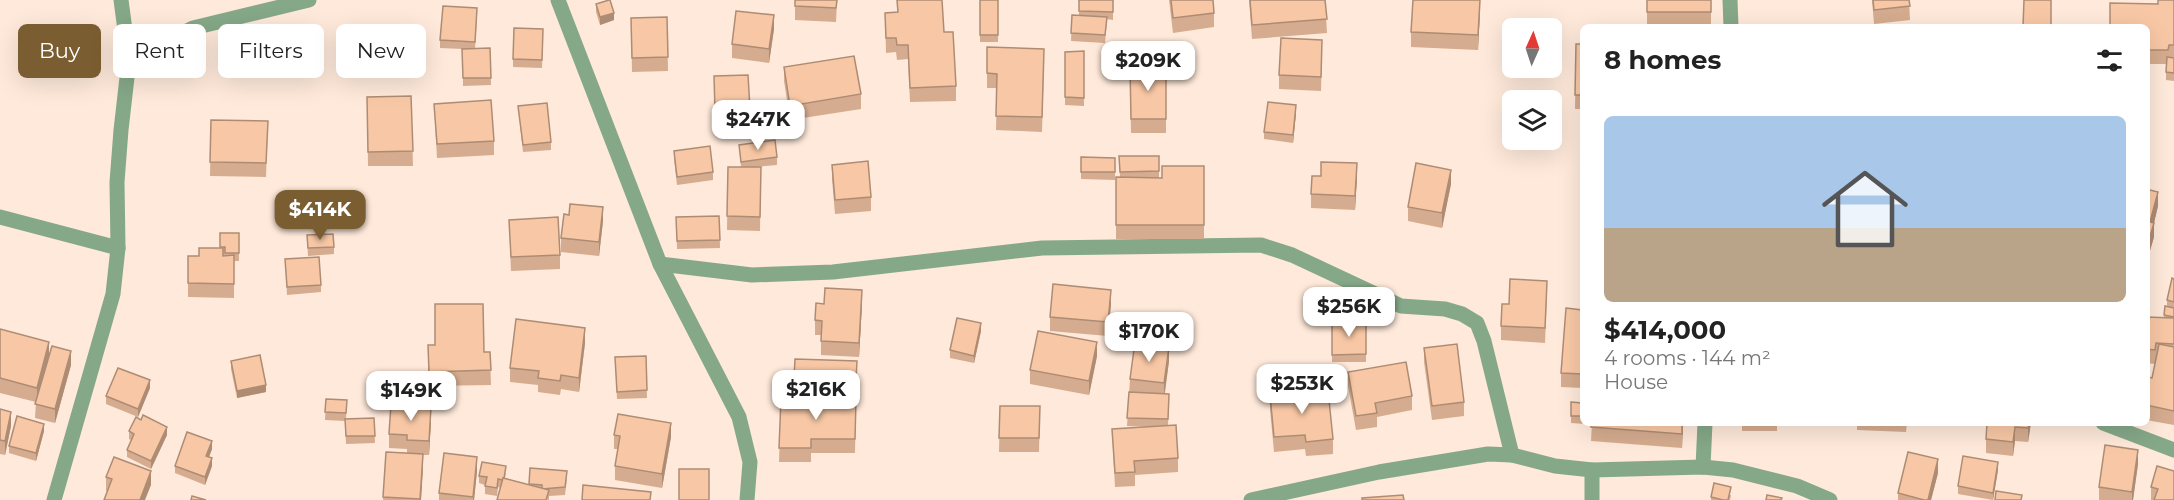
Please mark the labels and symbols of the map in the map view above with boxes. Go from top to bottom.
north arrow [1502,18,1562,78]
pin: $209K [1106,41,1190,92]
pin: $247K [716,100,800,151]
pin: $414K [278,190,362,241]
pin: $256K [1307,287,1391,338]
pin: $170K [1107,312,1191,363]
pin: $253K [1260,364,1344,415]
pin: $216K [774,370,858,421]
pin: $149K [369,371,453,422]

